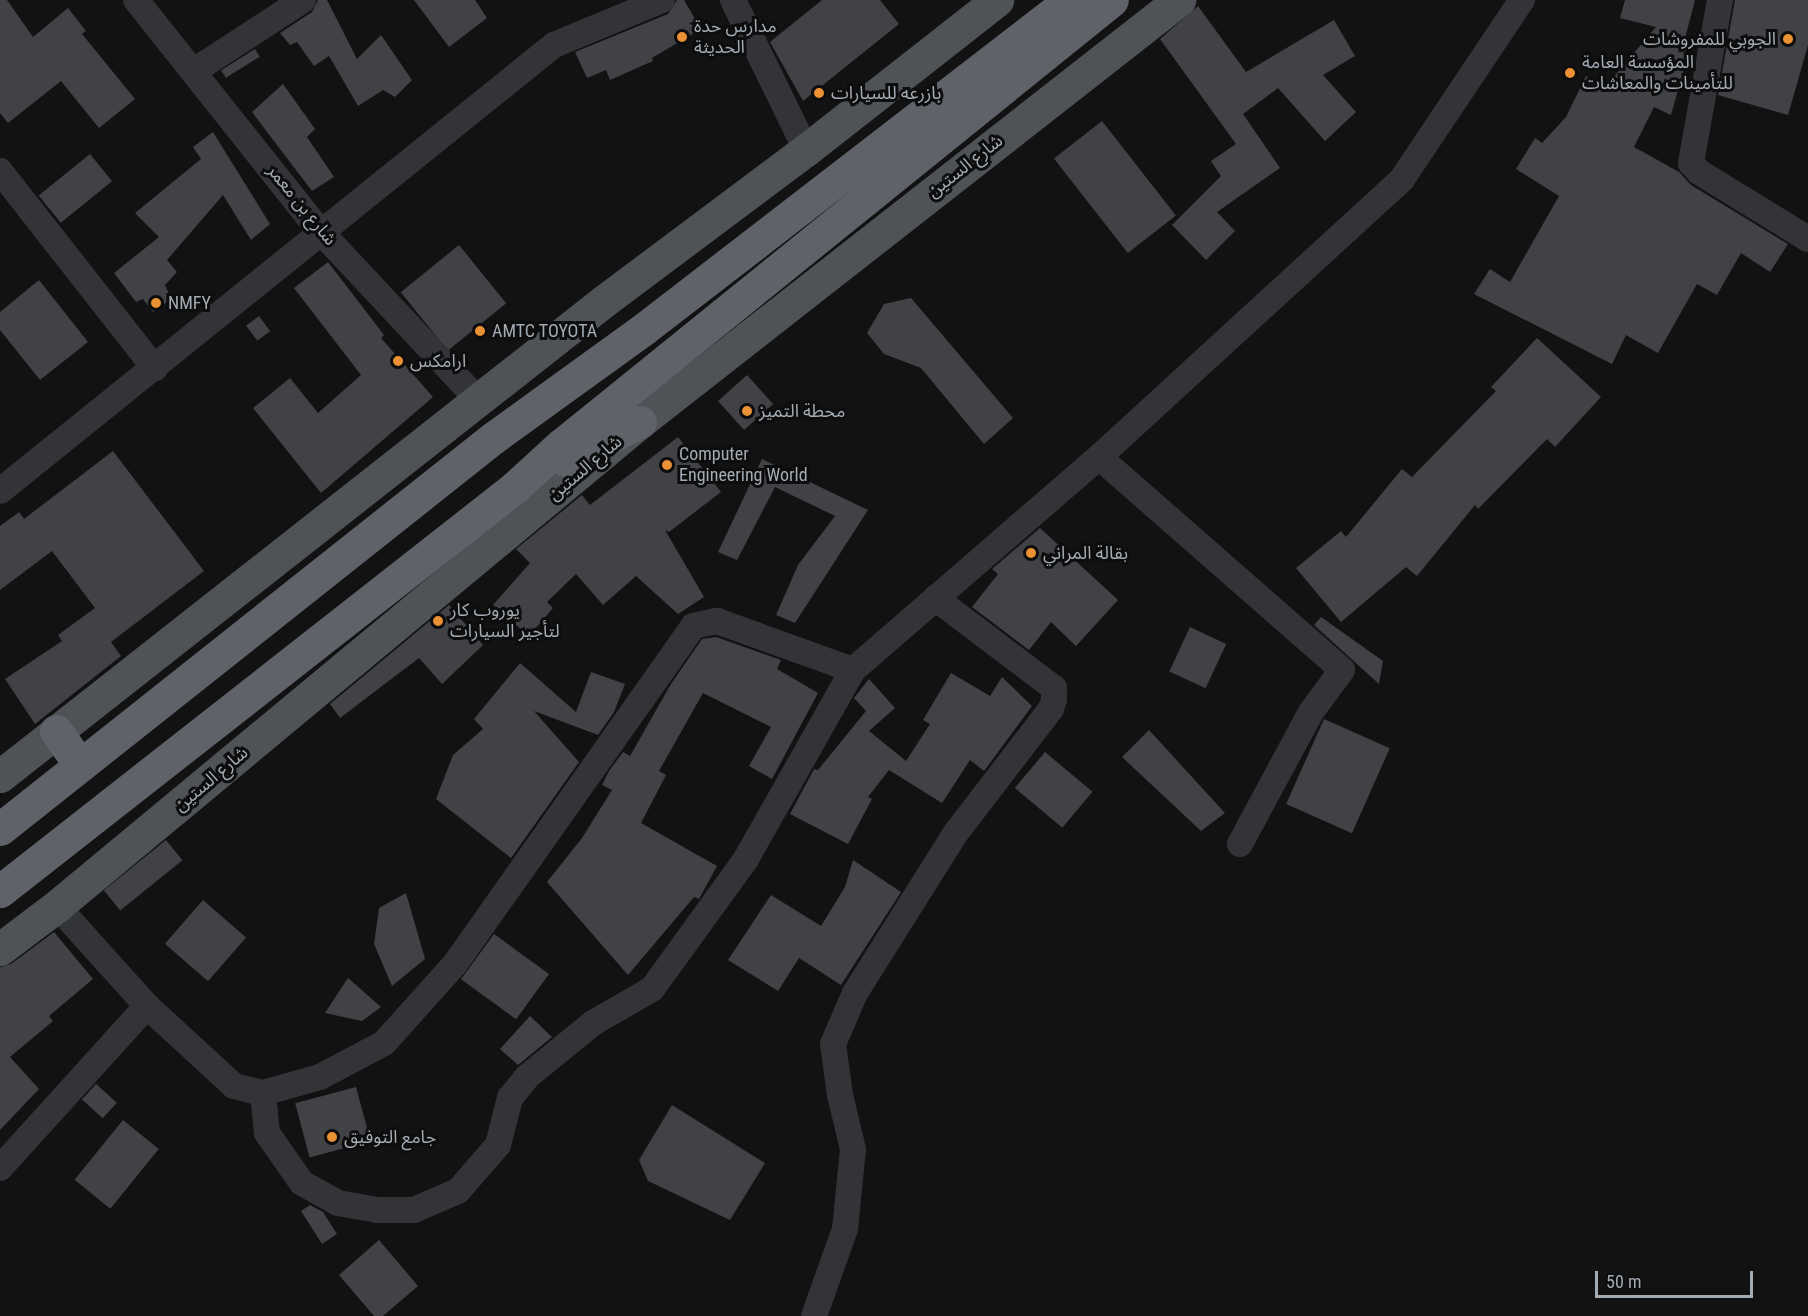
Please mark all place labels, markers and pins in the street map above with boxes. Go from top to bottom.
place label: مدارس حدة الحديثة [694,16,777,58]
place label: الجوبي للمفروشات [1643,28,1776,50]
marker: مدارس حدة الحديثة [675,30,689,44]
marker: الجوبي للمفروشات [1781,32,1795,46]
place label: المؤسسة العامة للتأمينات والمعاشات [1582,52,1733,94]
marker: المؤسسة العامة للتأمينات والمعاشات [1563,66,1577,80]
place label: بازرعه للسيارات [831,82,941,104]
marker: بازرعه للسيارات [812,86,826,100]
place label: NMFY [168,292,211,314]
marker: NMFY [149,296,163,310]
place label: AMTC TOYOTA [492,320,598,342]
marker: AMTC TOYOTA [473,324,487,338]
place label: ارامكس [410,350,466,372]
marker: ارامكس [391,354,405,368]
place label: محطة التميز [759,400,845,422]
marker: محطة التميز [740,404,754,418]
place label: Computer Engineering World [679,444,808,486]
marker: Computer Engineering World [660,458,674,472]
place label: بقالة المراني [1043,542,1128,564]
marker: بقالة المراني [1024,546,1038,560]
place label: يوروب كار لتأجير السيارات [450,600,560,642]
marker: يوروب كار لتأجير السيارات [431,614,445,628]
place label: جامع التوفيق [344,1126,436,1148]
marker: جامع التوفيق [325,1130,339,1144]

